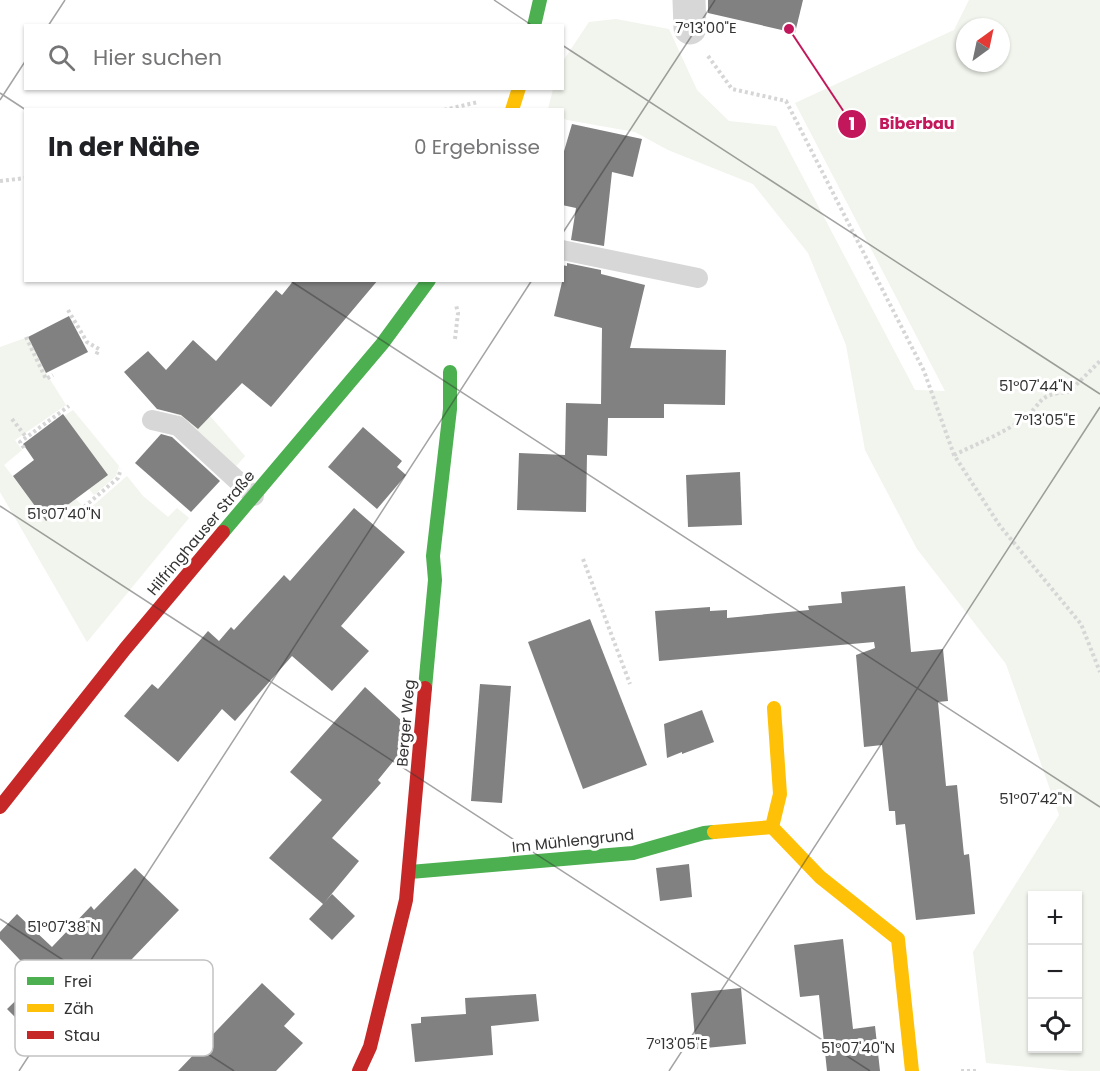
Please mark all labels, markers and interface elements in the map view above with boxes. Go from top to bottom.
text: 7°13'00"E [675,17,737,38]
north arrow [956,18,1010,72]
search box [24,24,564,90]
icon: search [45,41,78,74]
text: Hier suchen [93,42,222,73]
callout: Biberbau [837,107,967,141]
text: 1 [849,111,855,136]
text: Biberbau [879,112,955,135]
text: In der Nähe [48,129,200,165]
text: 0 Ergebnisse [414,133,540,161]
text: 51°07'44"N [999,375,1073,396]
text: 7°13'05"E [1014,409,1076,430]
street label: Hilfringhauser Straße [142,466,259,600]
text: 51°07'40"N [27,503,101,524]
street label: Berger Weg [391,679,420,767]
text: 51°07'42"N [999,788,1073,809]
street label: Im Mühlengrund [511,824,635,857]
map controls [1028,891,1082,1053]
button: + [1028,891,1082,945]
text: 51°07'38"N [27,916,101,937]
button: − [1028,945,1082,999]
legend [15,960,213,1056]
text: Frei [64,970,92,993]
text: Zäh [64,997,94,1020]
button: locate [1028,999,1082,1053]
text: Stau [64,1024,100,1047]
text: 7°13'05"E [646,1033,708,1054]
text: 51°07'40"N [821,1037,895,1058]

